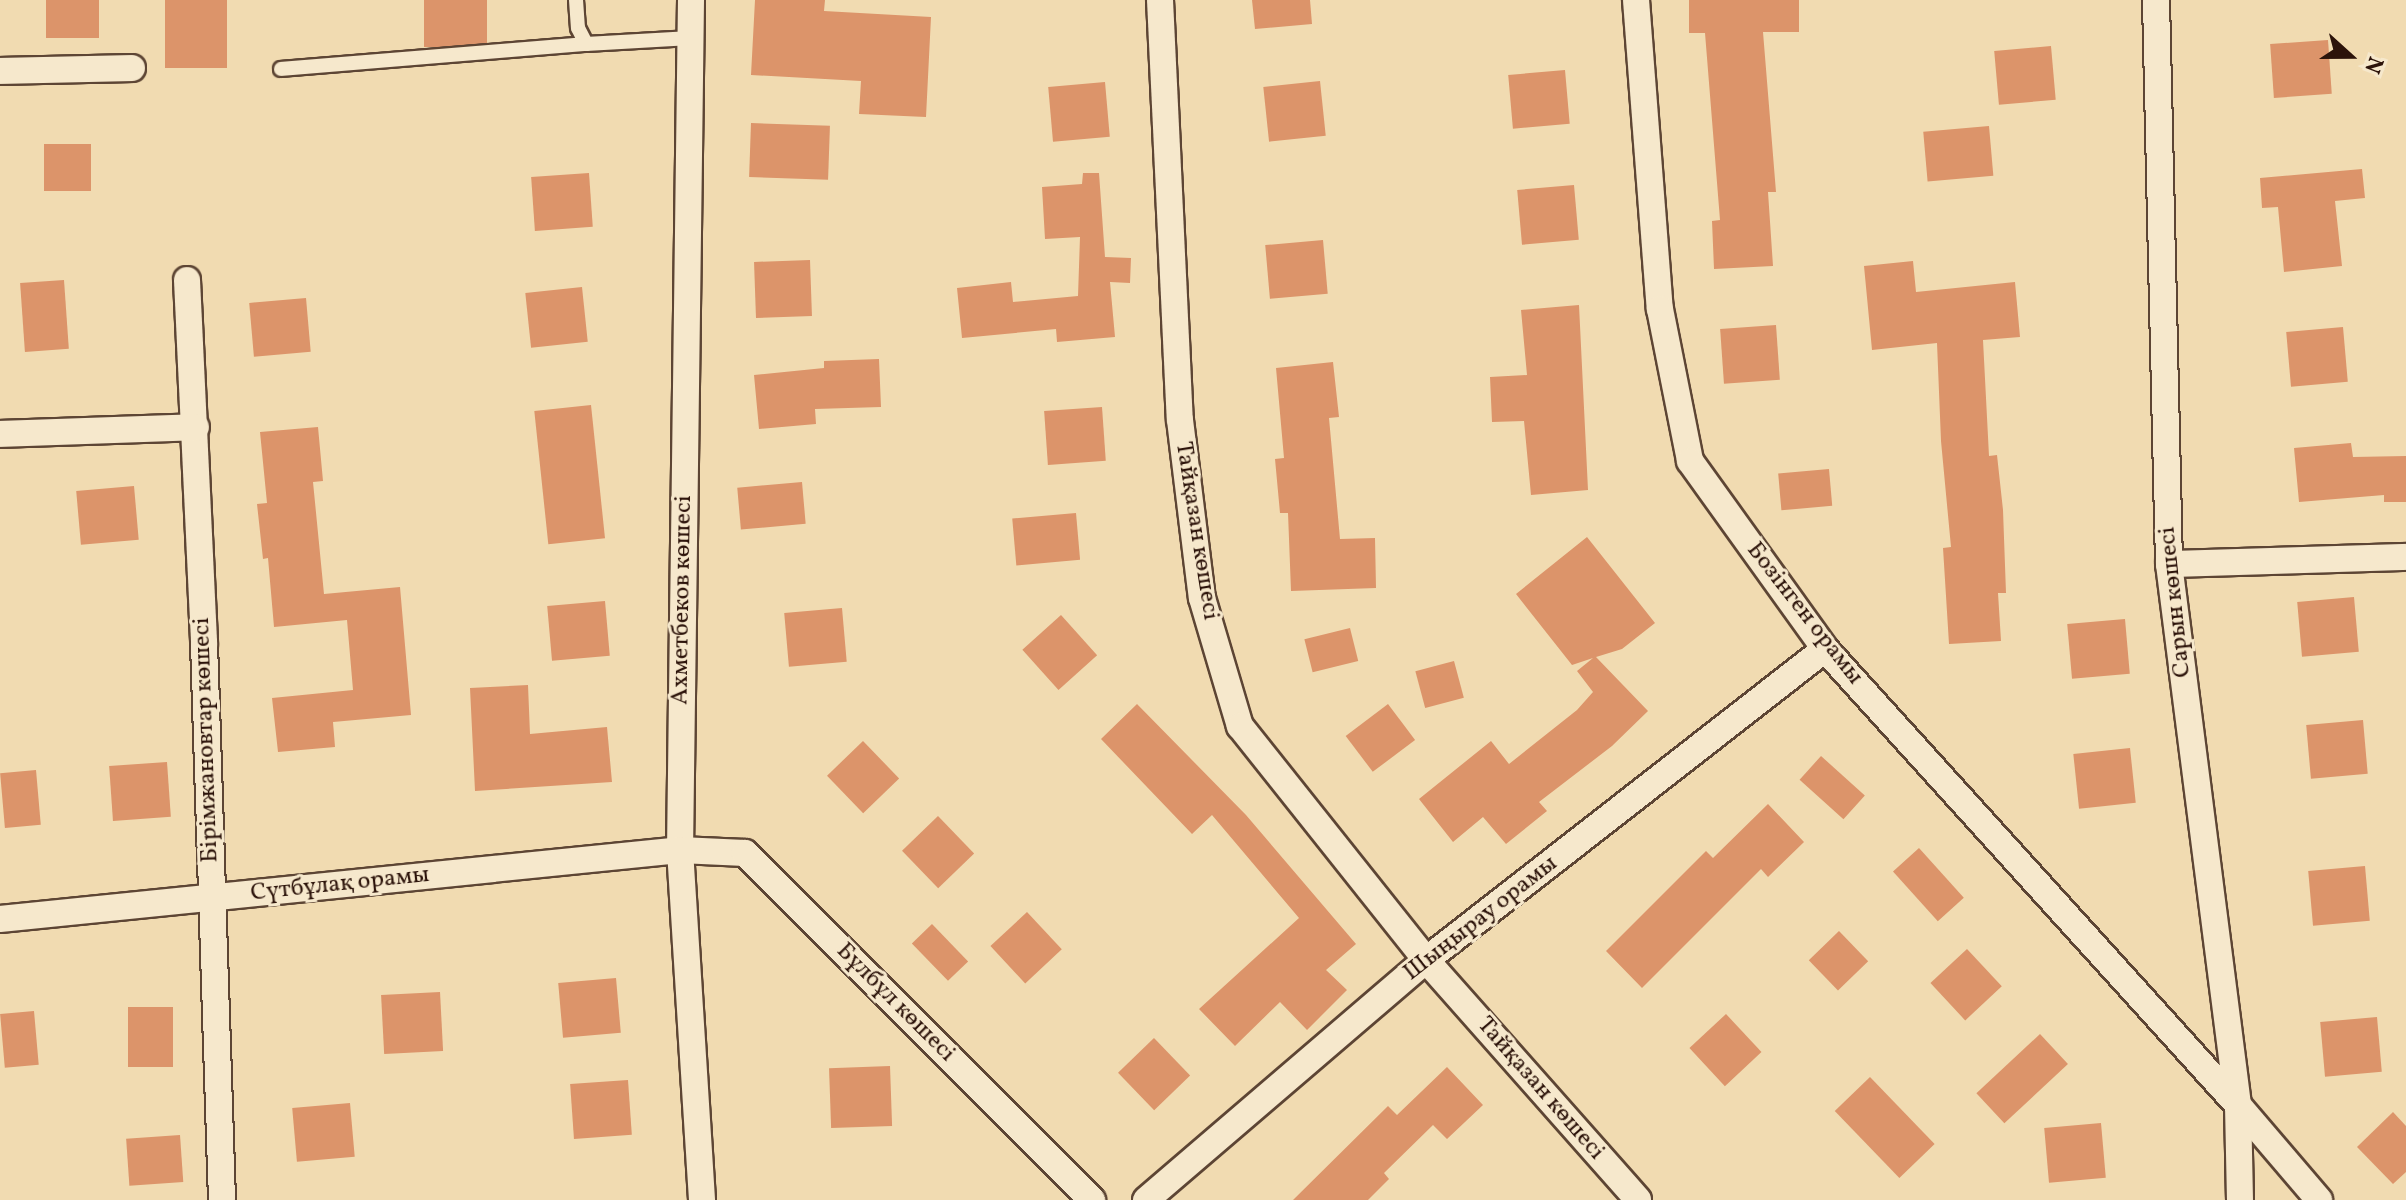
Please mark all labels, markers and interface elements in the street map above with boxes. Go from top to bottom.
north arrow [2310,16,2390,96]
text: N [2356,52,2390,78]
street label: Тайқазан көшесі [1168,440,1224,622]
street label: Ахметбеков көшесі [667,495,699,705]
street label: Сарын көшесі [2154,525,2198,679]
street label: Бозінген орамы [1739,537,1869,691]
street label: Бірімжановтар көшесі [188,617,226,863]
street label: Шыңырау орамы [1398,850,1564,988]
street label: Cүтбұлақ орамы [249,861,431,909]
street label: Бұлбұл көшесі [829,937,961,1069]
street label: Тайқазан көшесі [1470,1012,1610,1166]

